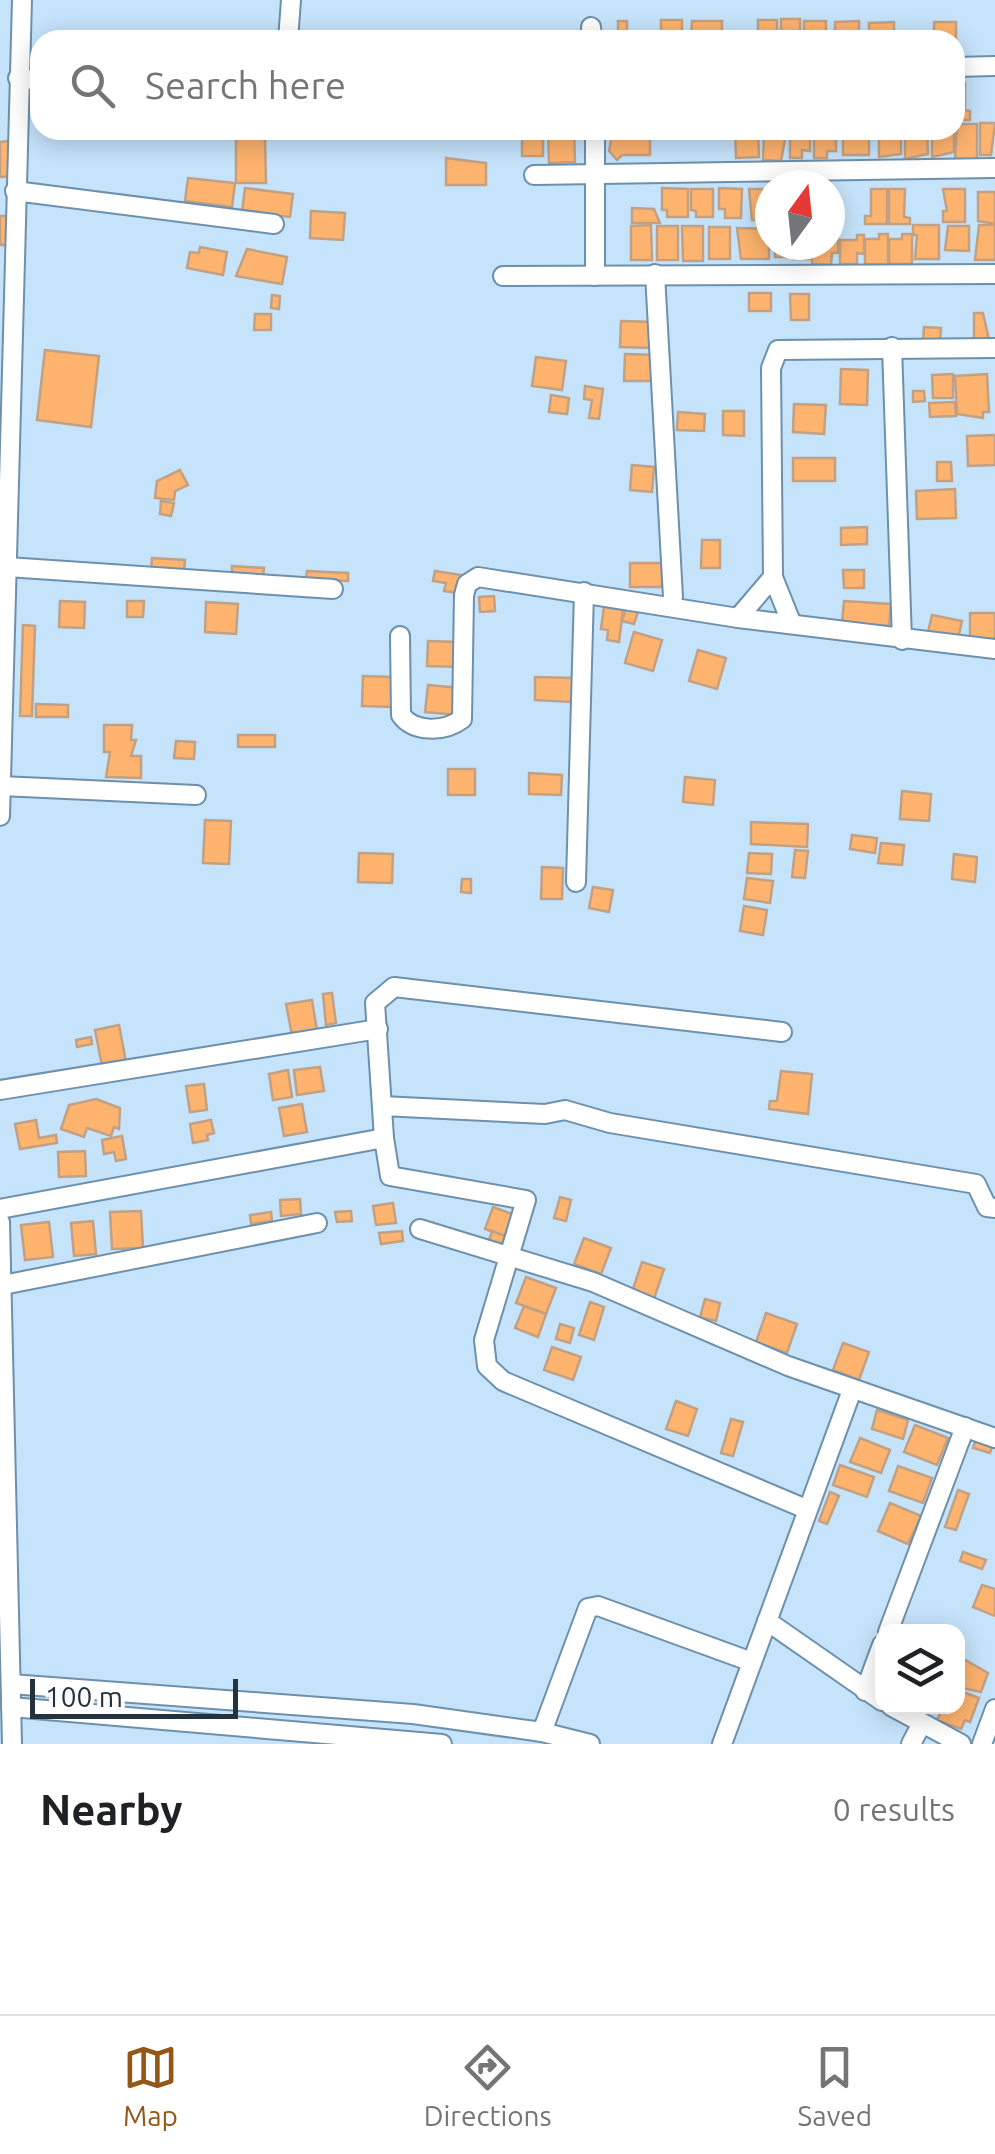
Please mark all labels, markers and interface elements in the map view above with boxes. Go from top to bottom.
search box [30,30,965,140]
icon: search [65,58,120,113]
text: Search here [145,64,346,106]
north arrow [755,170,845,260]
map controls [875,1624,965,1714]
button: layers [875,1624,965,1714]
scale bar [30,1674,238,1718]
text: 100 m [45,1681,123,1712]
text: Nearby [40,1786,183,1833]
text: 0 results [833,1791,955,1827]
tab: Map [123,2040,178,2131]
tab: Directions [424,2040,552,2131]
tab: Saved [798,2040,872,2131]

